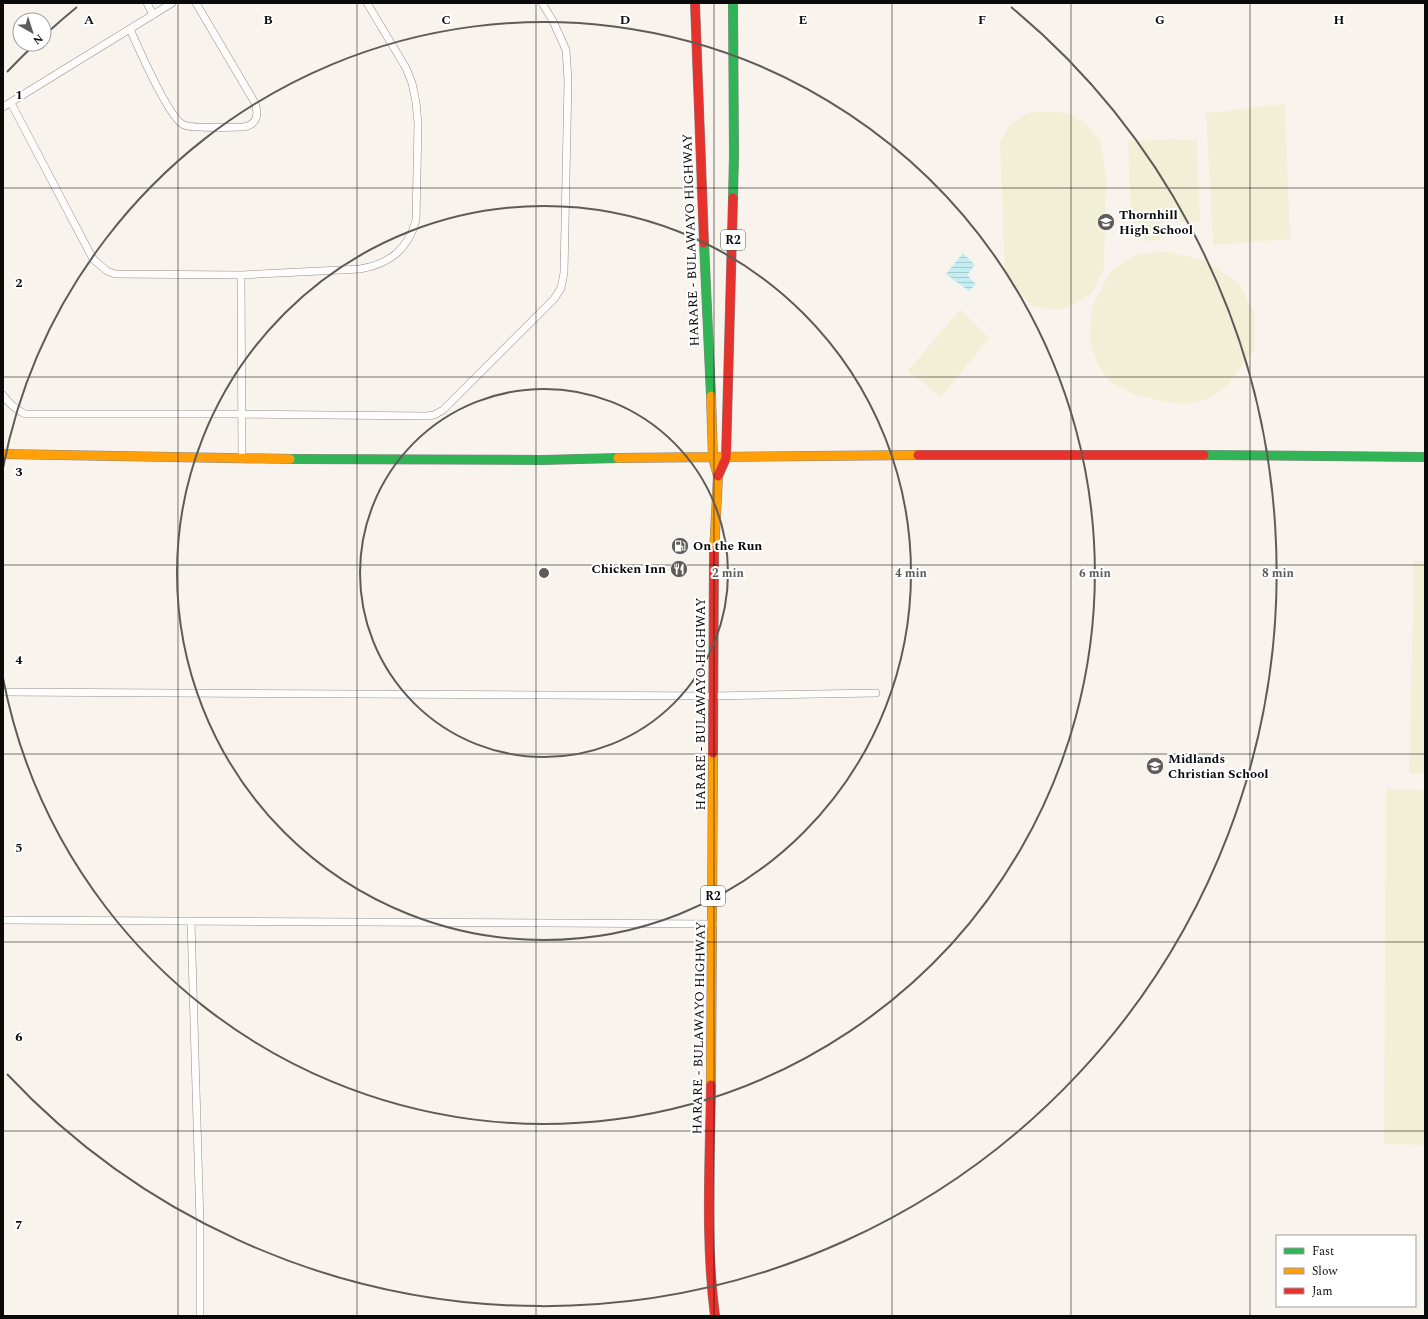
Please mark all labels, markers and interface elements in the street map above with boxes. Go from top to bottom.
text: A [84,10,94,30]
text: B [263,10,273,30]
text: C [441,10,451,30]
text: D [620,10,630,30]
text: E [799,10,808,30]
text: F [978,10,986,30]
text: G [1155,10,1165,30]
text: H [1334,10,1345,30]
north arrow [12,12,52,52]
text: N [29,30,47,49]
text: 1 [15,85,23,105]
street label: HARARE - BULAWAYO HIGHWAY [677,133,705,347]
place label: Thornhill High School [1119,205,1193,240]
school or university icon: Thornhill High School [1096,212,1116,232]
road number: R2 [721,230,745,250]
text: 2 [15,273,23,293]
text: 3 [15,462,23,482]
fuel station icon: On the Run [670,536,690,556]
place label: On the Run [693,536,762,556]
place label: Chicken Inn [591,559,666,579]
restaurant icon: Chicken Inn [669,559,689,579]
text: 2 min [712,564,745,583]
text: 4 min [895,564,928,583]
text: 6 min [1079,564,1112,583]
text: 8 min [1262,564,1295,583]
centre of rings [537,566,551,580]
street label: HARARE - BULAWAYO HIGHWAY [691,598,711,810]
text: 4 [15,650,23,670]
place label: Midlands Christian School [1168,749,1269,784]
school or university icon: Midlands Christian School [1145,756,1165,776]
text: 5 [15,838,23,858]
road number: R2 [701,886,725,906]
street label: HARARE - BULAWAYO HIGHWAY [687,921,711,1135]
text: 6 [15,1027,23,1047]
text: 7 [15,1215,23,1235]
legend [1276,1235,1416,1307]
text: Fast [1312,1242,1334,1261]
text: Slow [1312,1262,1338,1281]
text: Jam [1312,1282,1333,1301]

